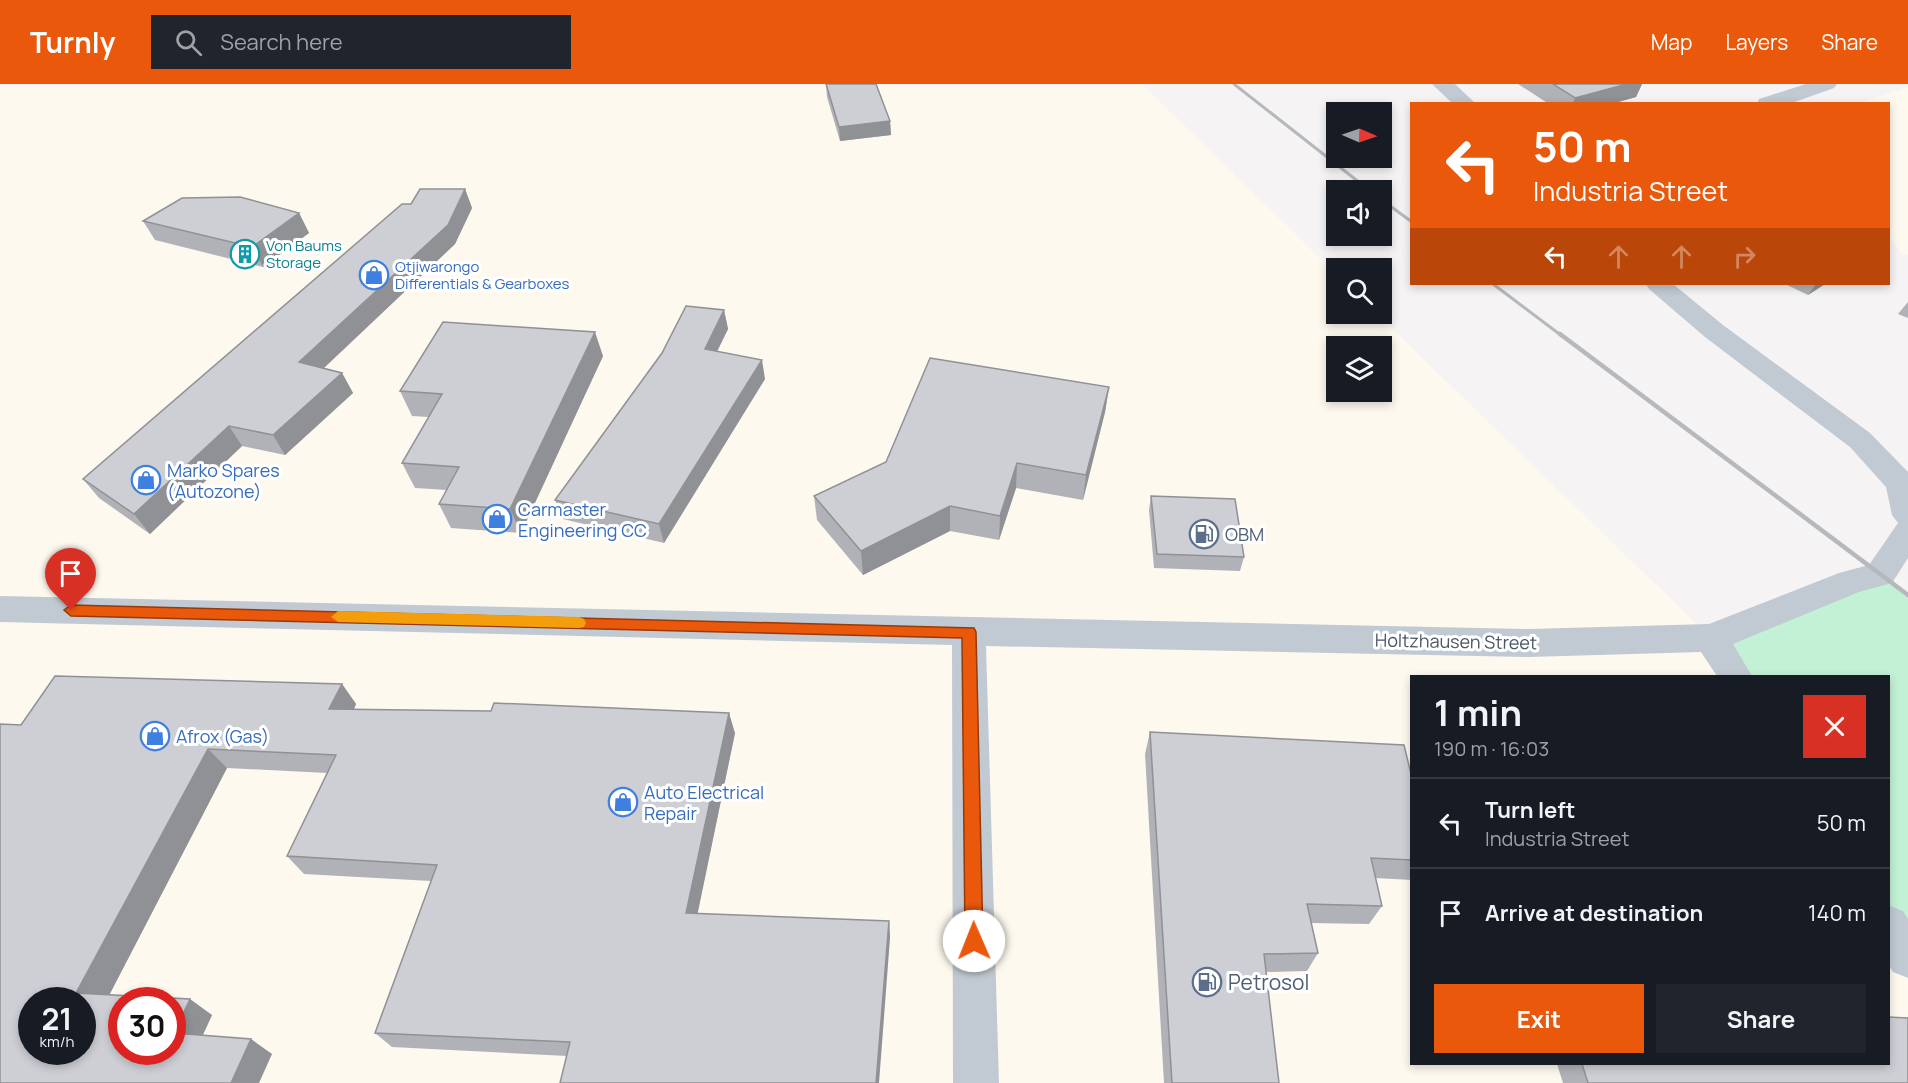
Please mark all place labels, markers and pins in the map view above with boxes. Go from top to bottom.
place label: Von Baums Storage [266,235,342,273]
building icon: Von Baums Storage [229,238,261,270]
place label: Otjiwarongo Differentials & Gearboxes [395,256,570,294]
shop icon: Otjiwarongo Differentials & Gearboxes [358,259,390,291]
place label: Marko Spares (Autozone) [167,458,280,503]
shop icon: Marko Spares (Autozone) [130,464,162,496]
place label: Carmaster Engineering CC [518,497,647,542]
shop icon: Carmaster Engineering CC [481,503,513,535]
fuel station icon: OBM [1188,518,1220,550]
place label: OBM [1225,522,1264,546]
pin [45,548,96,610]
shop icon: Afrox (Gas) [139,720,171,752]
place label: Afrox (Gas) [176,724,269,748]
place label: Auto Electrical Repair [644,780,764,825]
shop icon: Auto Electrical Repair [607,786,639,818]
fuel station icon: Petrosol [1191,966,1223,998]
place label: Petrosol [1228,968,1309,996]

